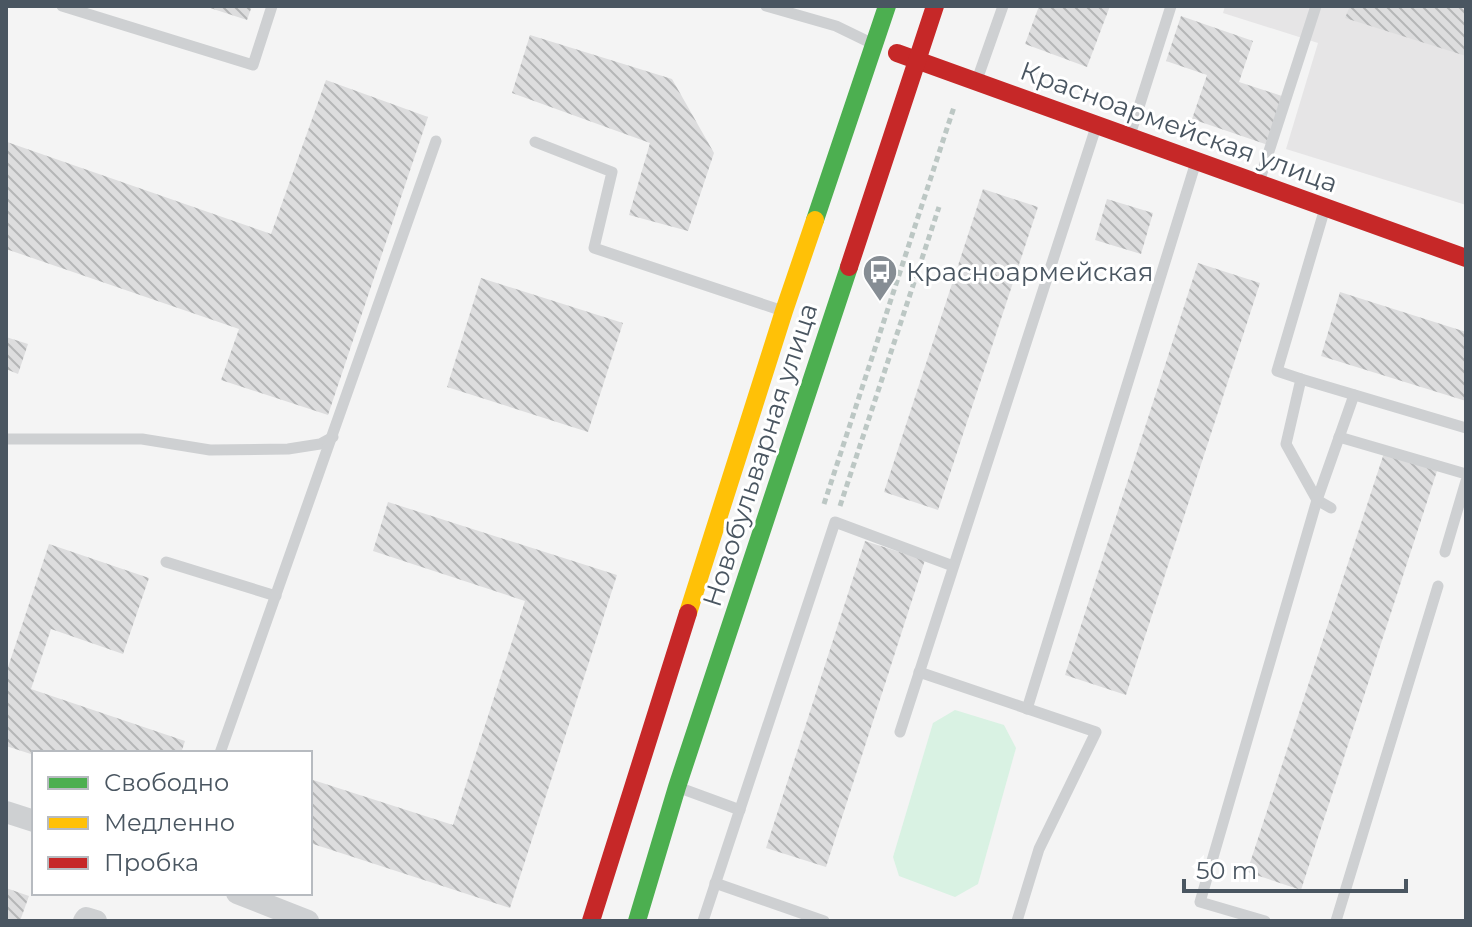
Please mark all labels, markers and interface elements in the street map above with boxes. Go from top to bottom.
street label: Красноармейская улица [1016,55,1342,199]
bus stop icon: Красноармейская [861,253,899,303]
place label: Красноармейская [906,256,1153,288]
street label: Новобульварная улица [696,299,824,611]
legend [32,751,312,895]
text: Свободно [104,768,229,797]
text: Медленно [104,808,235,837]
scale bar [1184,843,1406,893]
text: Пробка [104,848,199,877]
text: 50 m [1196,856,1257,885]

